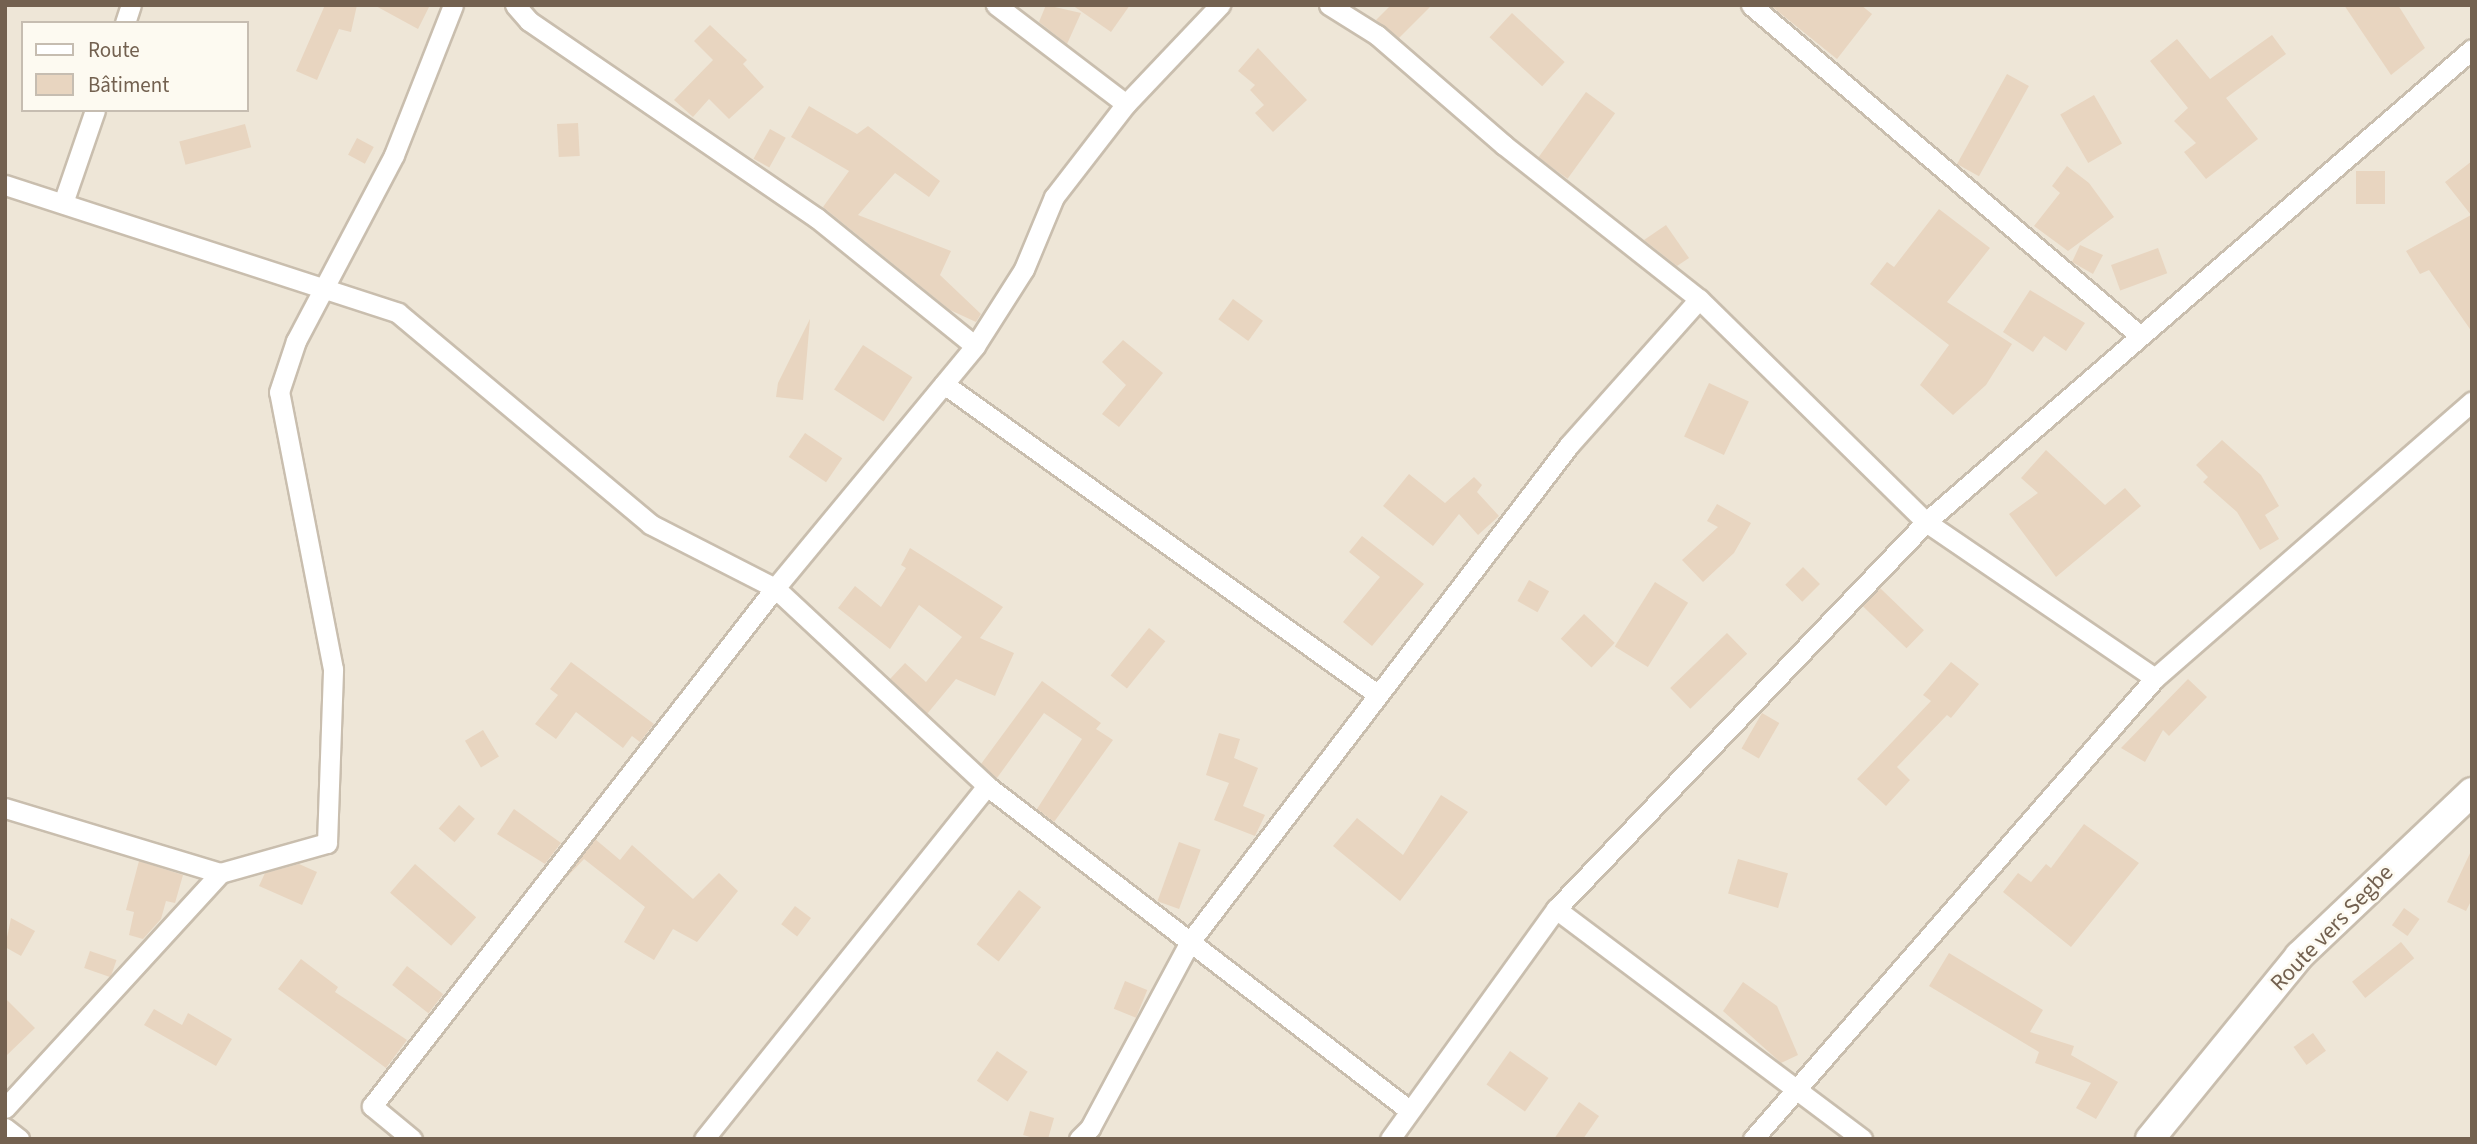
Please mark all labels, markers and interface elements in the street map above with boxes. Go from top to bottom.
legend [21,21,248,112]
text: Route [88,35,140,65]
text: Bâtiment [88,70,169,100]
street label: Route vers Segbe [2265,859,2399,997]

